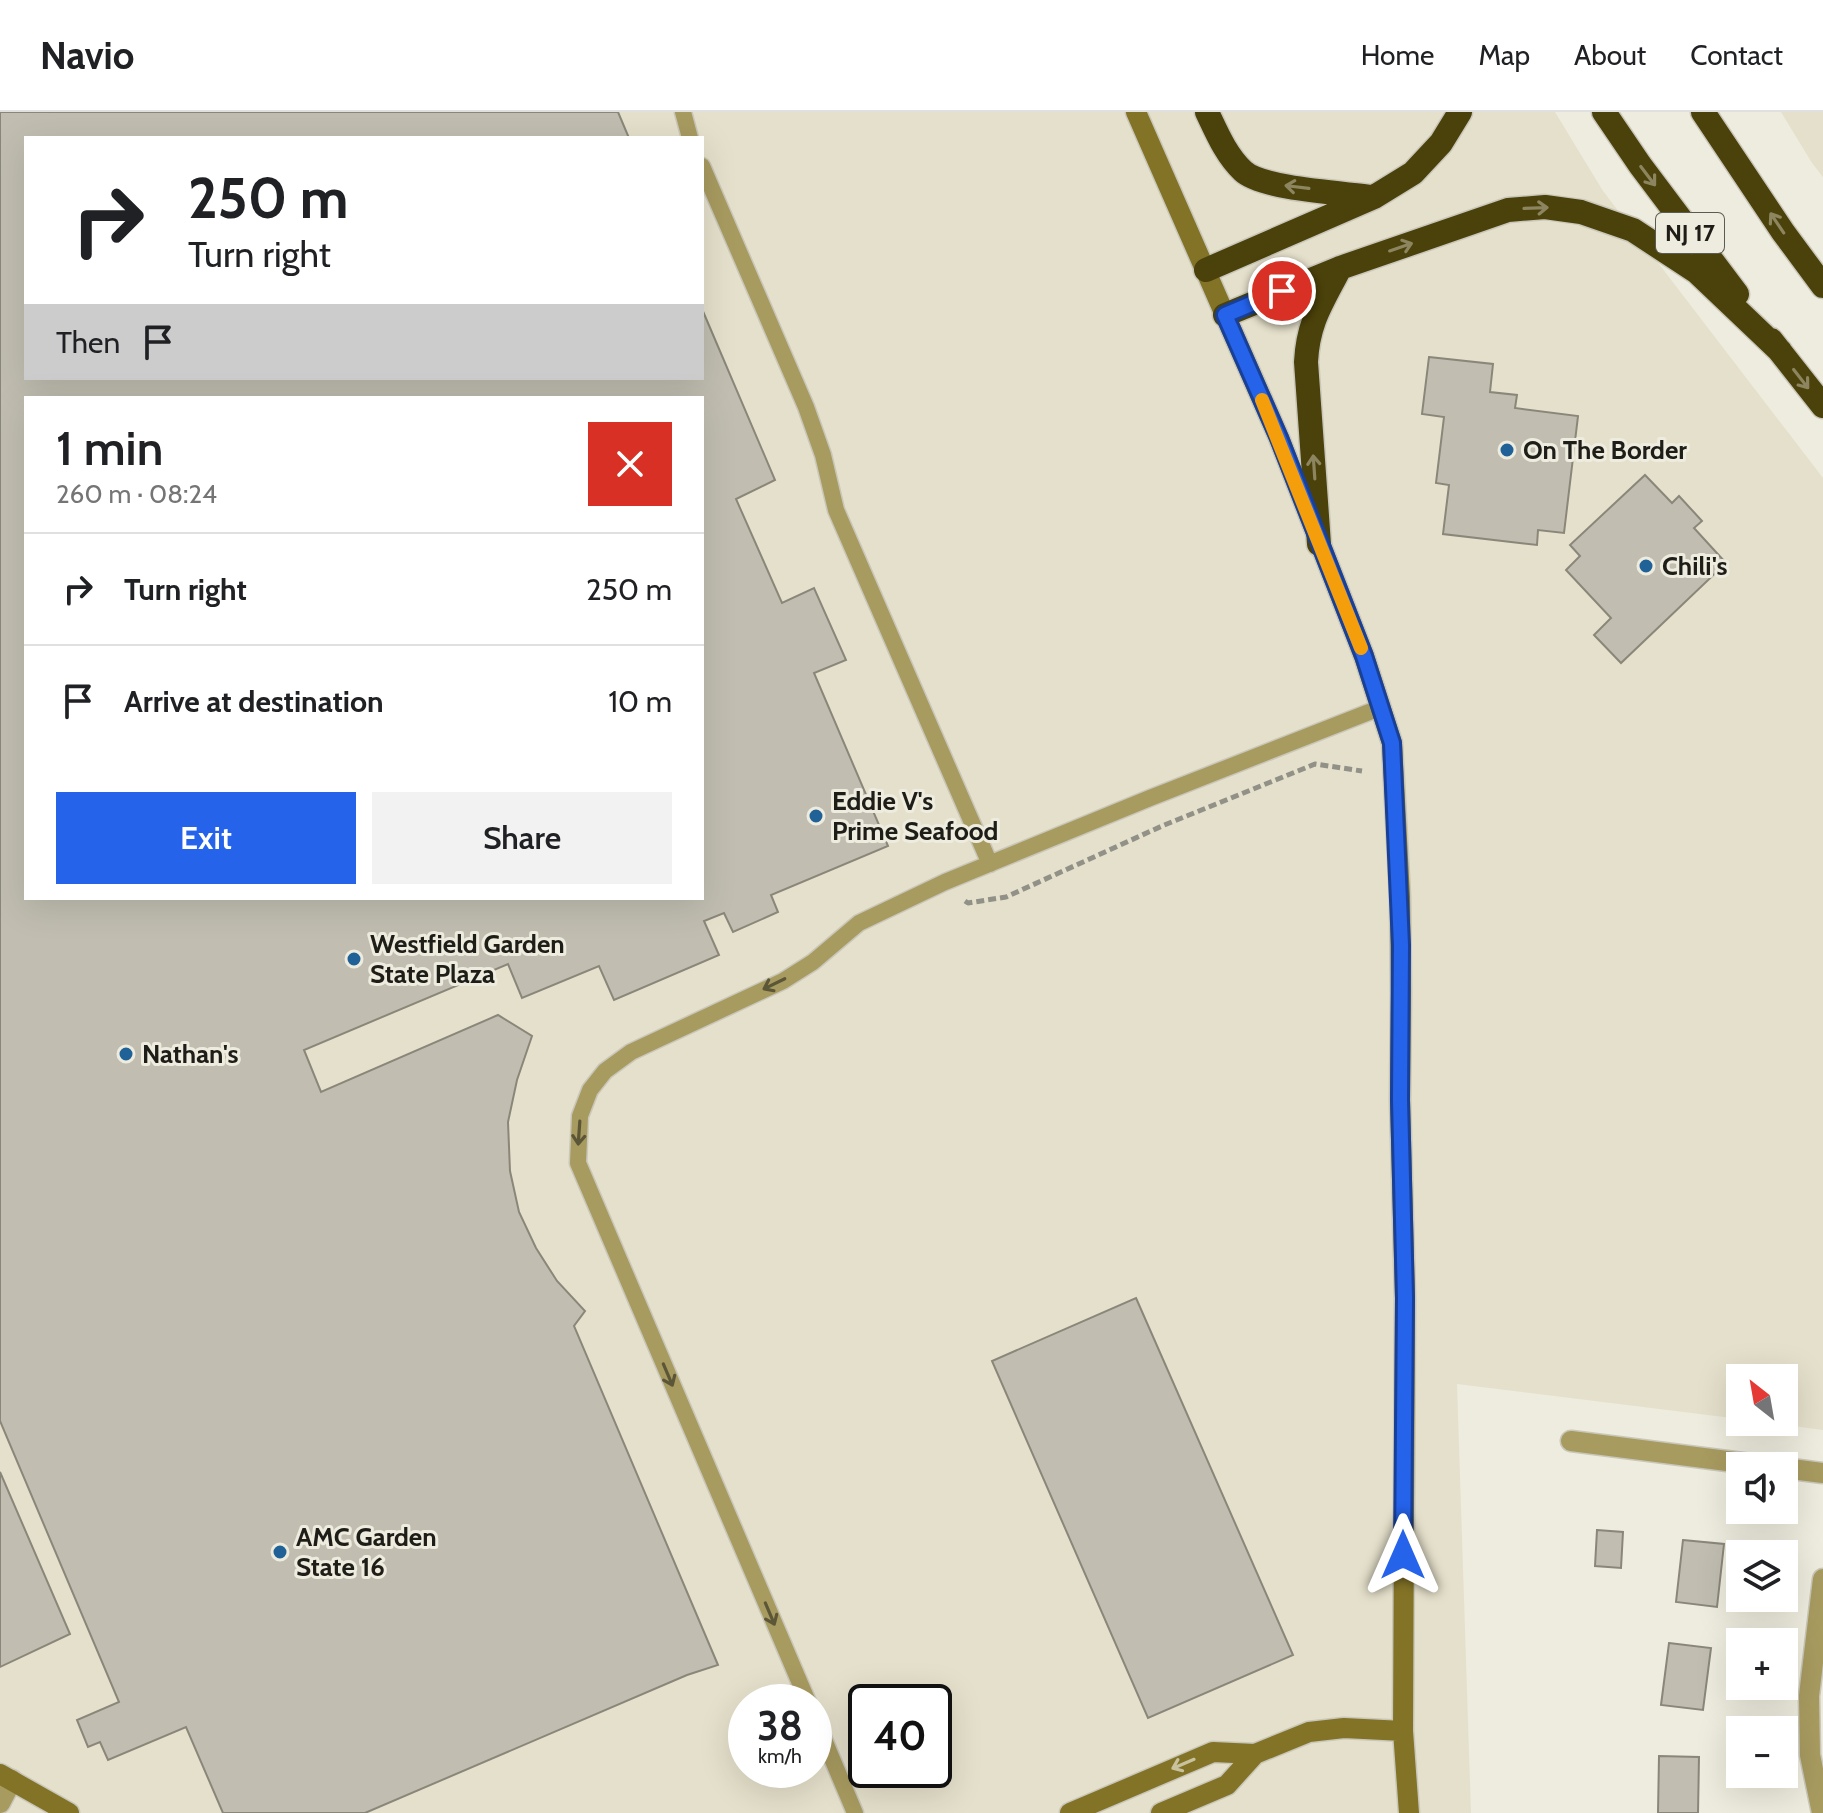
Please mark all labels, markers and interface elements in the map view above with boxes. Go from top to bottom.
text: Navio [40,32,134,79]
text: Home [1361,38,1434,72]
text: Map [1478,38,1530,72]
text: About [1574,38,1646,72]
text: Contact [1690,38,1783,72]
text: 250 m [188,164,349,232]
one-way arrow [1640,165,1656,187]
icon: right [56,168,160,272]
one-way arrow [1285,179,1310,194]
one-way arrow [1522,200,1549,215]
one-way arrow [1769,212,1785,235]
road number: NJ 17 [1656,213,1724,253]
text: Turn right [188,232,331,276]
one-way arrow [1388,239,1413,254]
pin [1248,257,1316,325]
icon: arrive [1260,269,1304,313]
icon: arrive [136,320,180,364]
text: Then [56,324,120,361]
one-way arrow [1793,368,1810,389]
text: 1 min [56,419,163,477]
button: close [588,422,672,506]
place label: On The Border [1523,434,1687,466]
marker: On The Border [1498,441,1516,459]
one-way arrow [1306,454,1321,481]
text: 260 m · 08:24 [56,478,217,510]
place label: Chili's [1662,550,1727,582]
marker: Chili's [1637,557,1655,575]
icon: right [56,567,100,611]
text: Turn right [124,571,247,608]
text: 250 m [586,571,672,608]
icon: arrive [56,679,100,723]
text: Arrive at destination [124,683,384,720]
text: 10 m [608,683,672,720]
place label: Eddie V's Prime Seafood [832,785,998,847]
button: Exit [56,792,356,884]
button: Share [372,792,672,884]
marker: Eddie V's Prime Seafood [807,807,825,825]
place label: Westfield Garden State Plaza [370,928,565,990]
marker: Westfield Garden State Plaza [345,950,363,968]
one-way arrow [763,977,787,993]
place label: Nathan's [142,1038,238,1070]
marker: Nathan's [117,1045,135,1063]
one-way arrow [571,1120,586,1146]
one-way arrow [662,1362,677,1387]
north arrow [1726,1364,1798,1436]
map controls [1726,1364,1798,1788]
button: sound [1726,1452,1798,1524]
position arrow [1361,1513,1445,1597]
place label: AMC Garden State 16 [296,1521,437,1583]
button: layers [1726,1540,1798,1612]
marker: AMC Garden State 16 [271,1543,289,1561]
one-way arrow [764,1601,779,1626]
button: + [1726,1628,1798,1700]
speed limit sign: 40 [848,1684,952,1788]
text: 38 [757,1701,803,1750]
button: − [1726,1716,1798,1788]
text: km/h [758,1744,802,1768]
one-way arrow [1171,1757,1196,1772]

